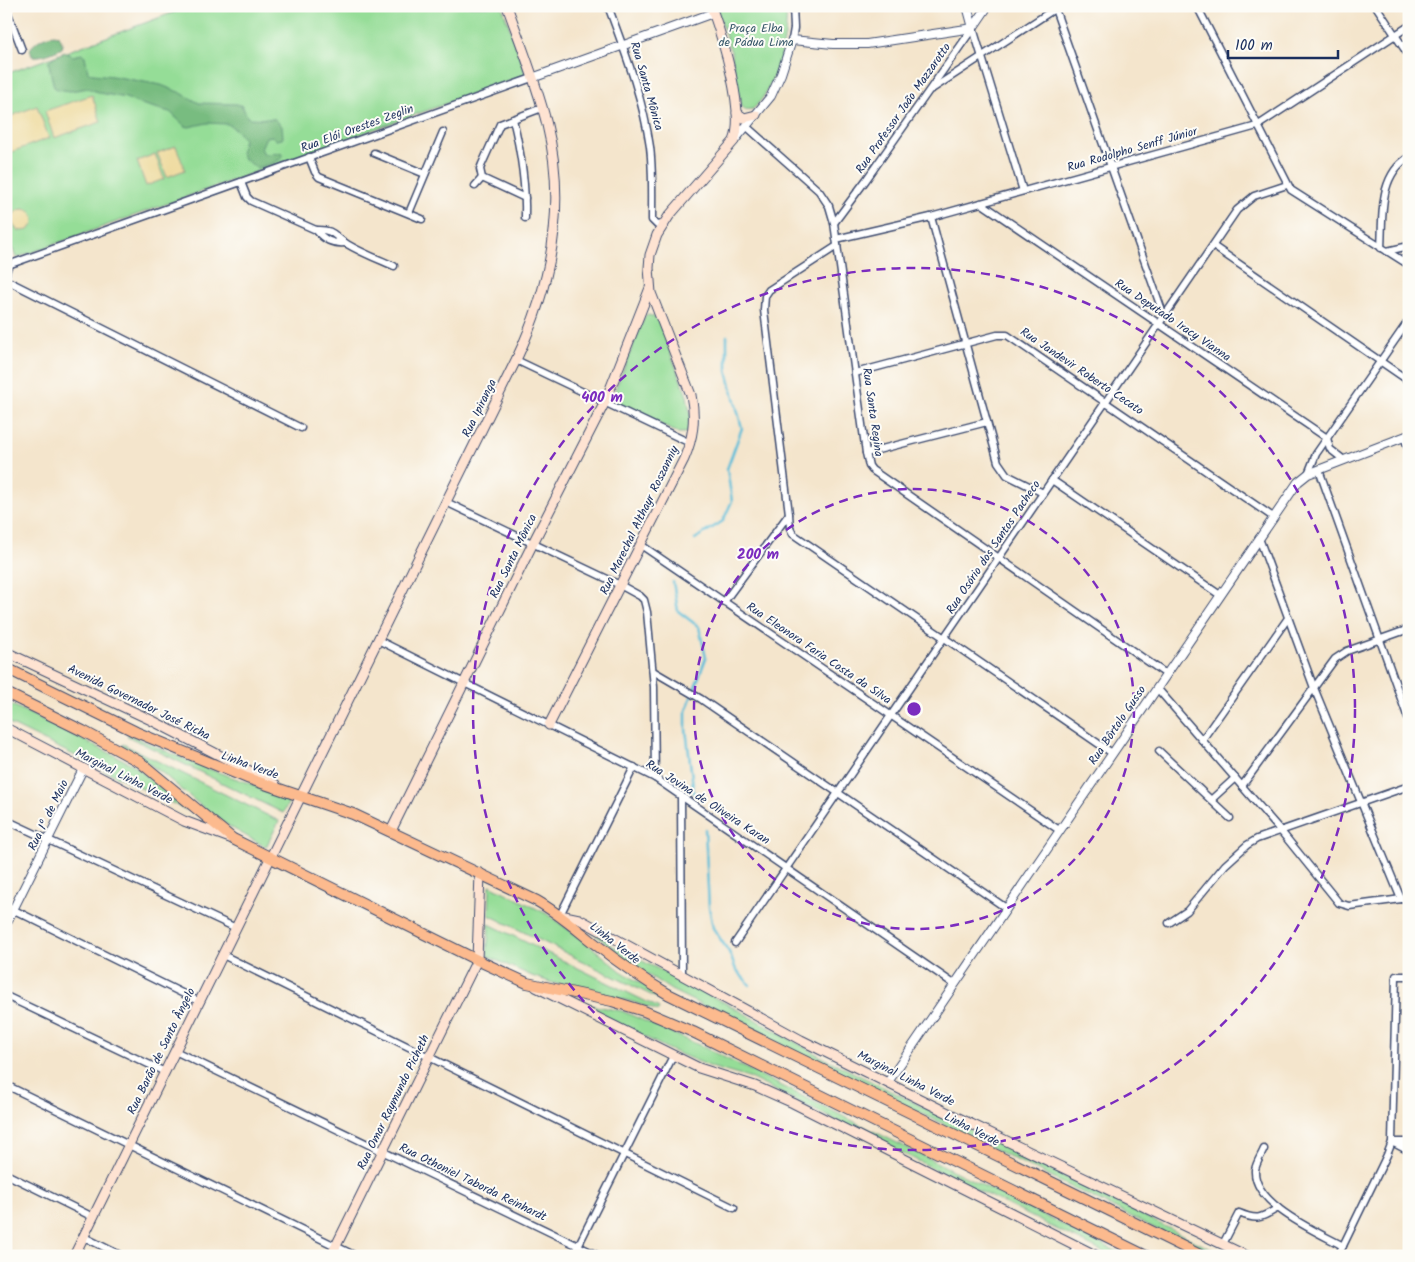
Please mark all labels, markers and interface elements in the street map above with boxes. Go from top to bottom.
park label: Praça Elba de Pádua Lima [718,19,794,52]
scale bar [1228,28,1338,60]
text: 100 m [1235,34,1273,58]
street label: Rua Santa Mônica [625,39,668,133]
street label: Rua Professor João Mazzarotto [851,39,956,178]
street label: Rua Elói Orestes Zeglin [298,99,416,158]
street label: Rua Rodolpho Senff Júnior [1065,122,1200,177]
street label: Rua Deputado Iracy Vianna [1111,274,1235,367]
street label: Rua Jandevir Roberto Cecato [1016,323,1147,420]
street label: Rua Santa Regina [857,366,888,458]
street label: Rua Ipiranga [457,375,502,441]
text: 400 m [581,386,623,410]
street label: Rua Marechal Althayr Roszanniy [595,442,684,598]
street label: Rua Osório dos Santos Pacheco [941,476,1045,618]
street label: Rua Santa Mônica [485,510,542,602]
text: 200 m [737,543,779,567]
street label: Rua Eleonora Faria Costa da Silva [742,598,895,709]
street label: Avenida Governador José Richa [64,660,214,745]
street label: Rua Bôrtolo Gusso [1084,682,1151,769]
centre of rings [905,700,923,718]
street label: Marginal Linha Verde [72,744,176,810]
street label: Linha Verde [218,746,282,785]
street label: Rua Jovina de Oliveira Karan [642,755,774,850]
street label: Rua 1º de Maio [23,777,74,854]
street label: Linha Verde [585,917,645,970]
street label: Rua Barão de Santo Ângelo [122,985,200,1118]
street label: Rua Omar Raymundo Picheth [352,1031,435,1173]
street label: Marginal Linha Verde [854,1046,958,1112]
street label: Linha Verde [941,1107,1003,1152]
street label: Rua Othoniel Taborda Reinhardt [396,1138,550,1227]

